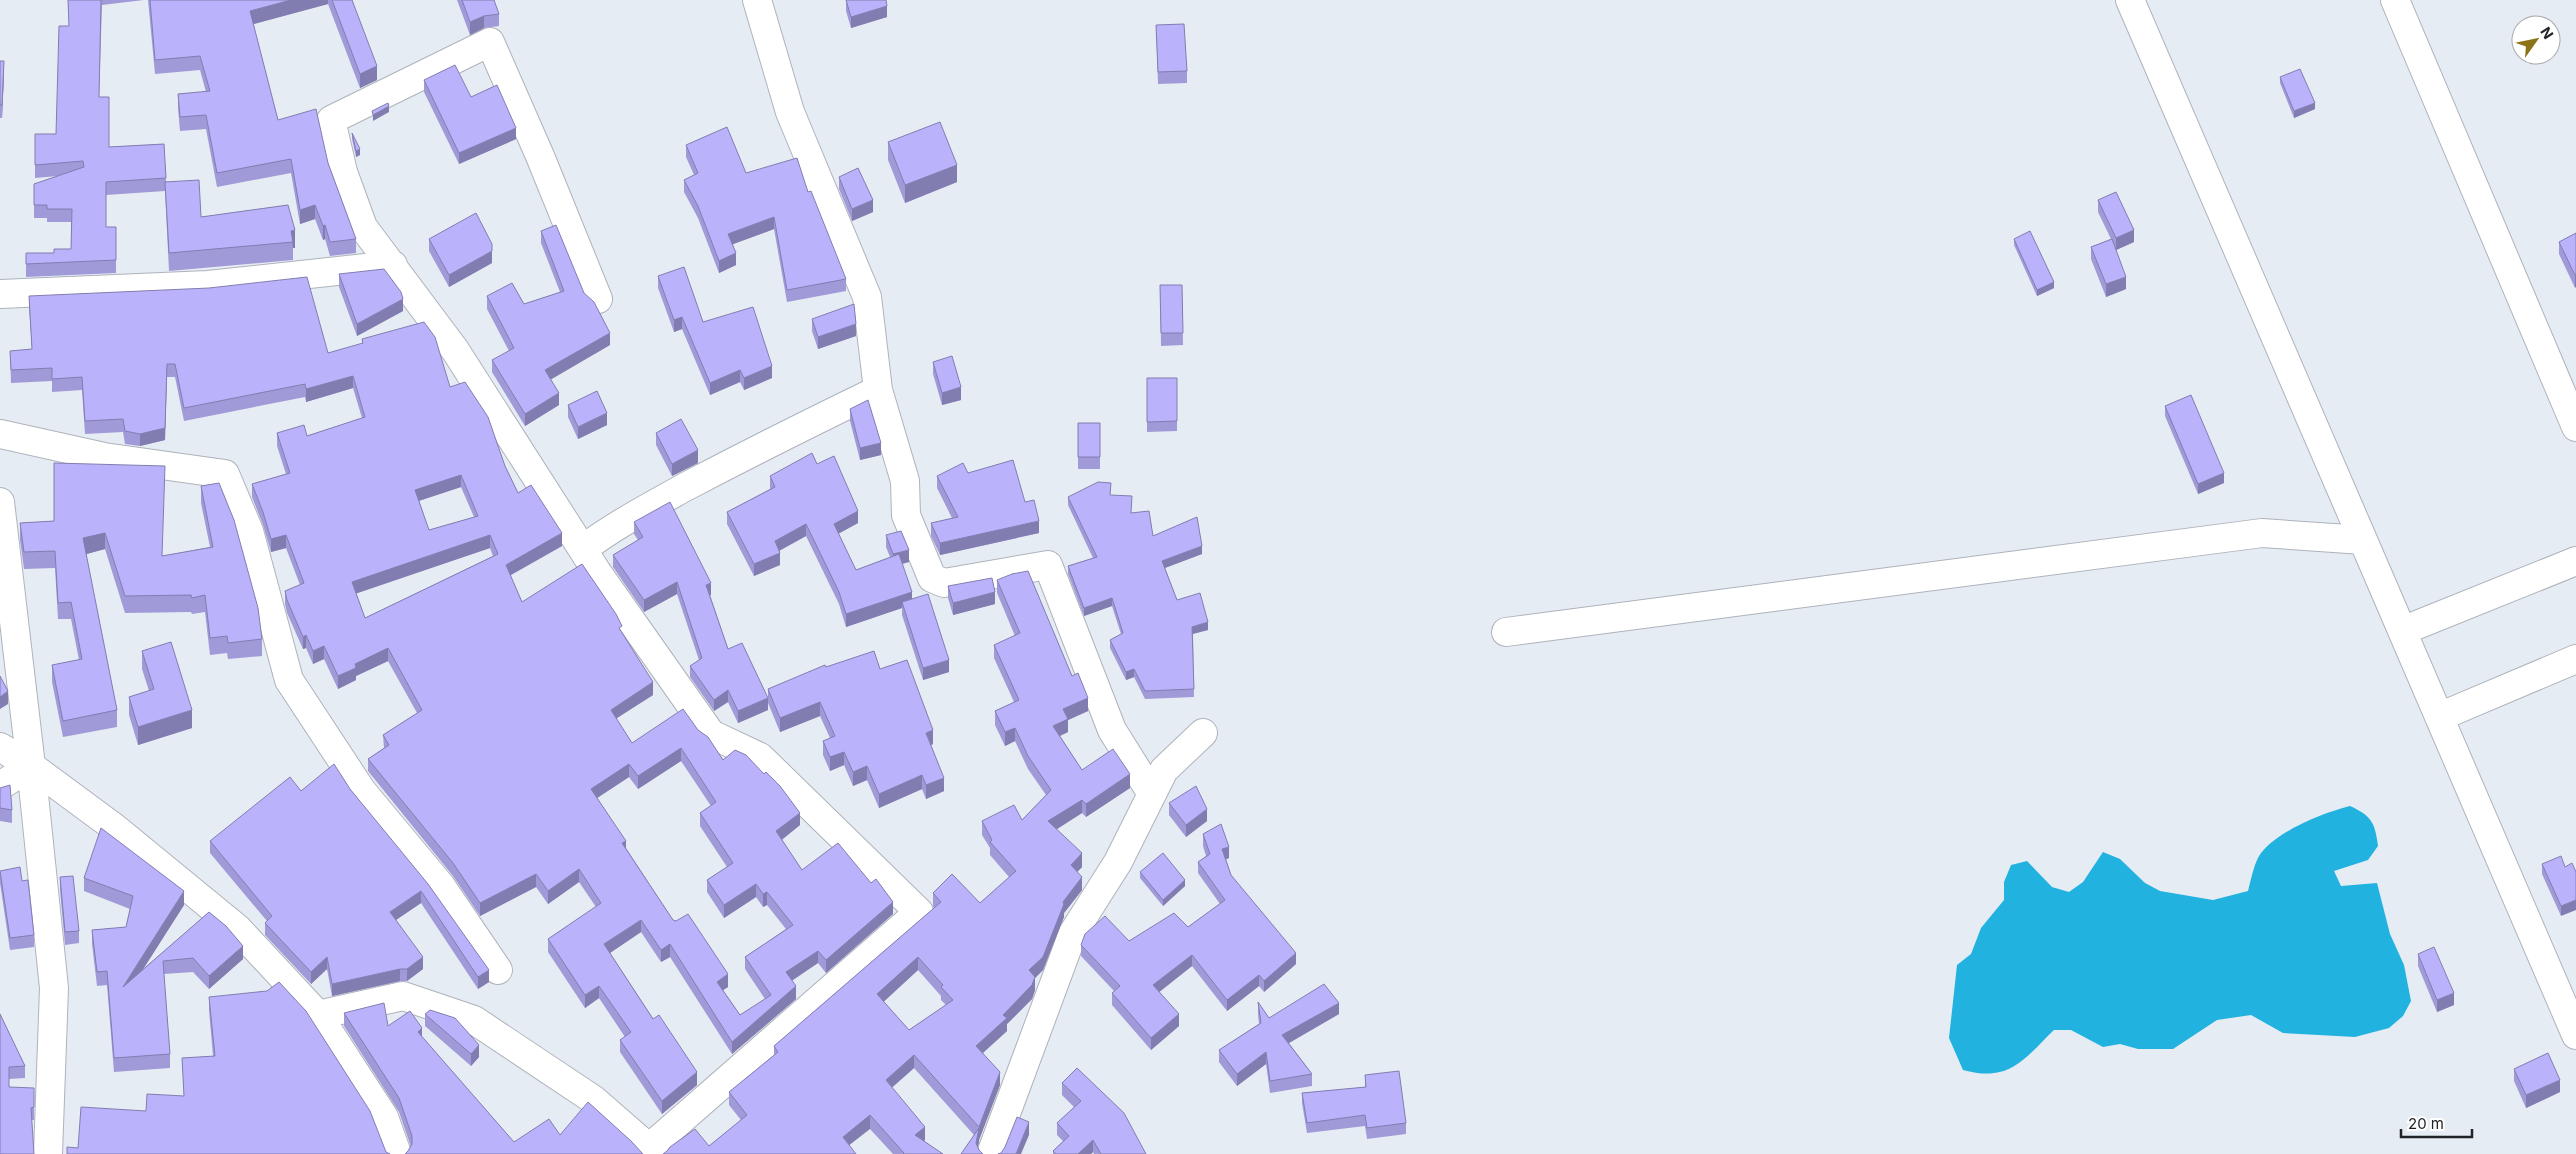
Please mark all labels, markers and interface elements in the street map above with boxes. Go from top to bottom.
north arrow [2511,15,2561,65]
text: N [2537,24,2557,42]
scale bar [2401,1106,2472,1138]
text: 20 m [2408,1114,2444,1133]

